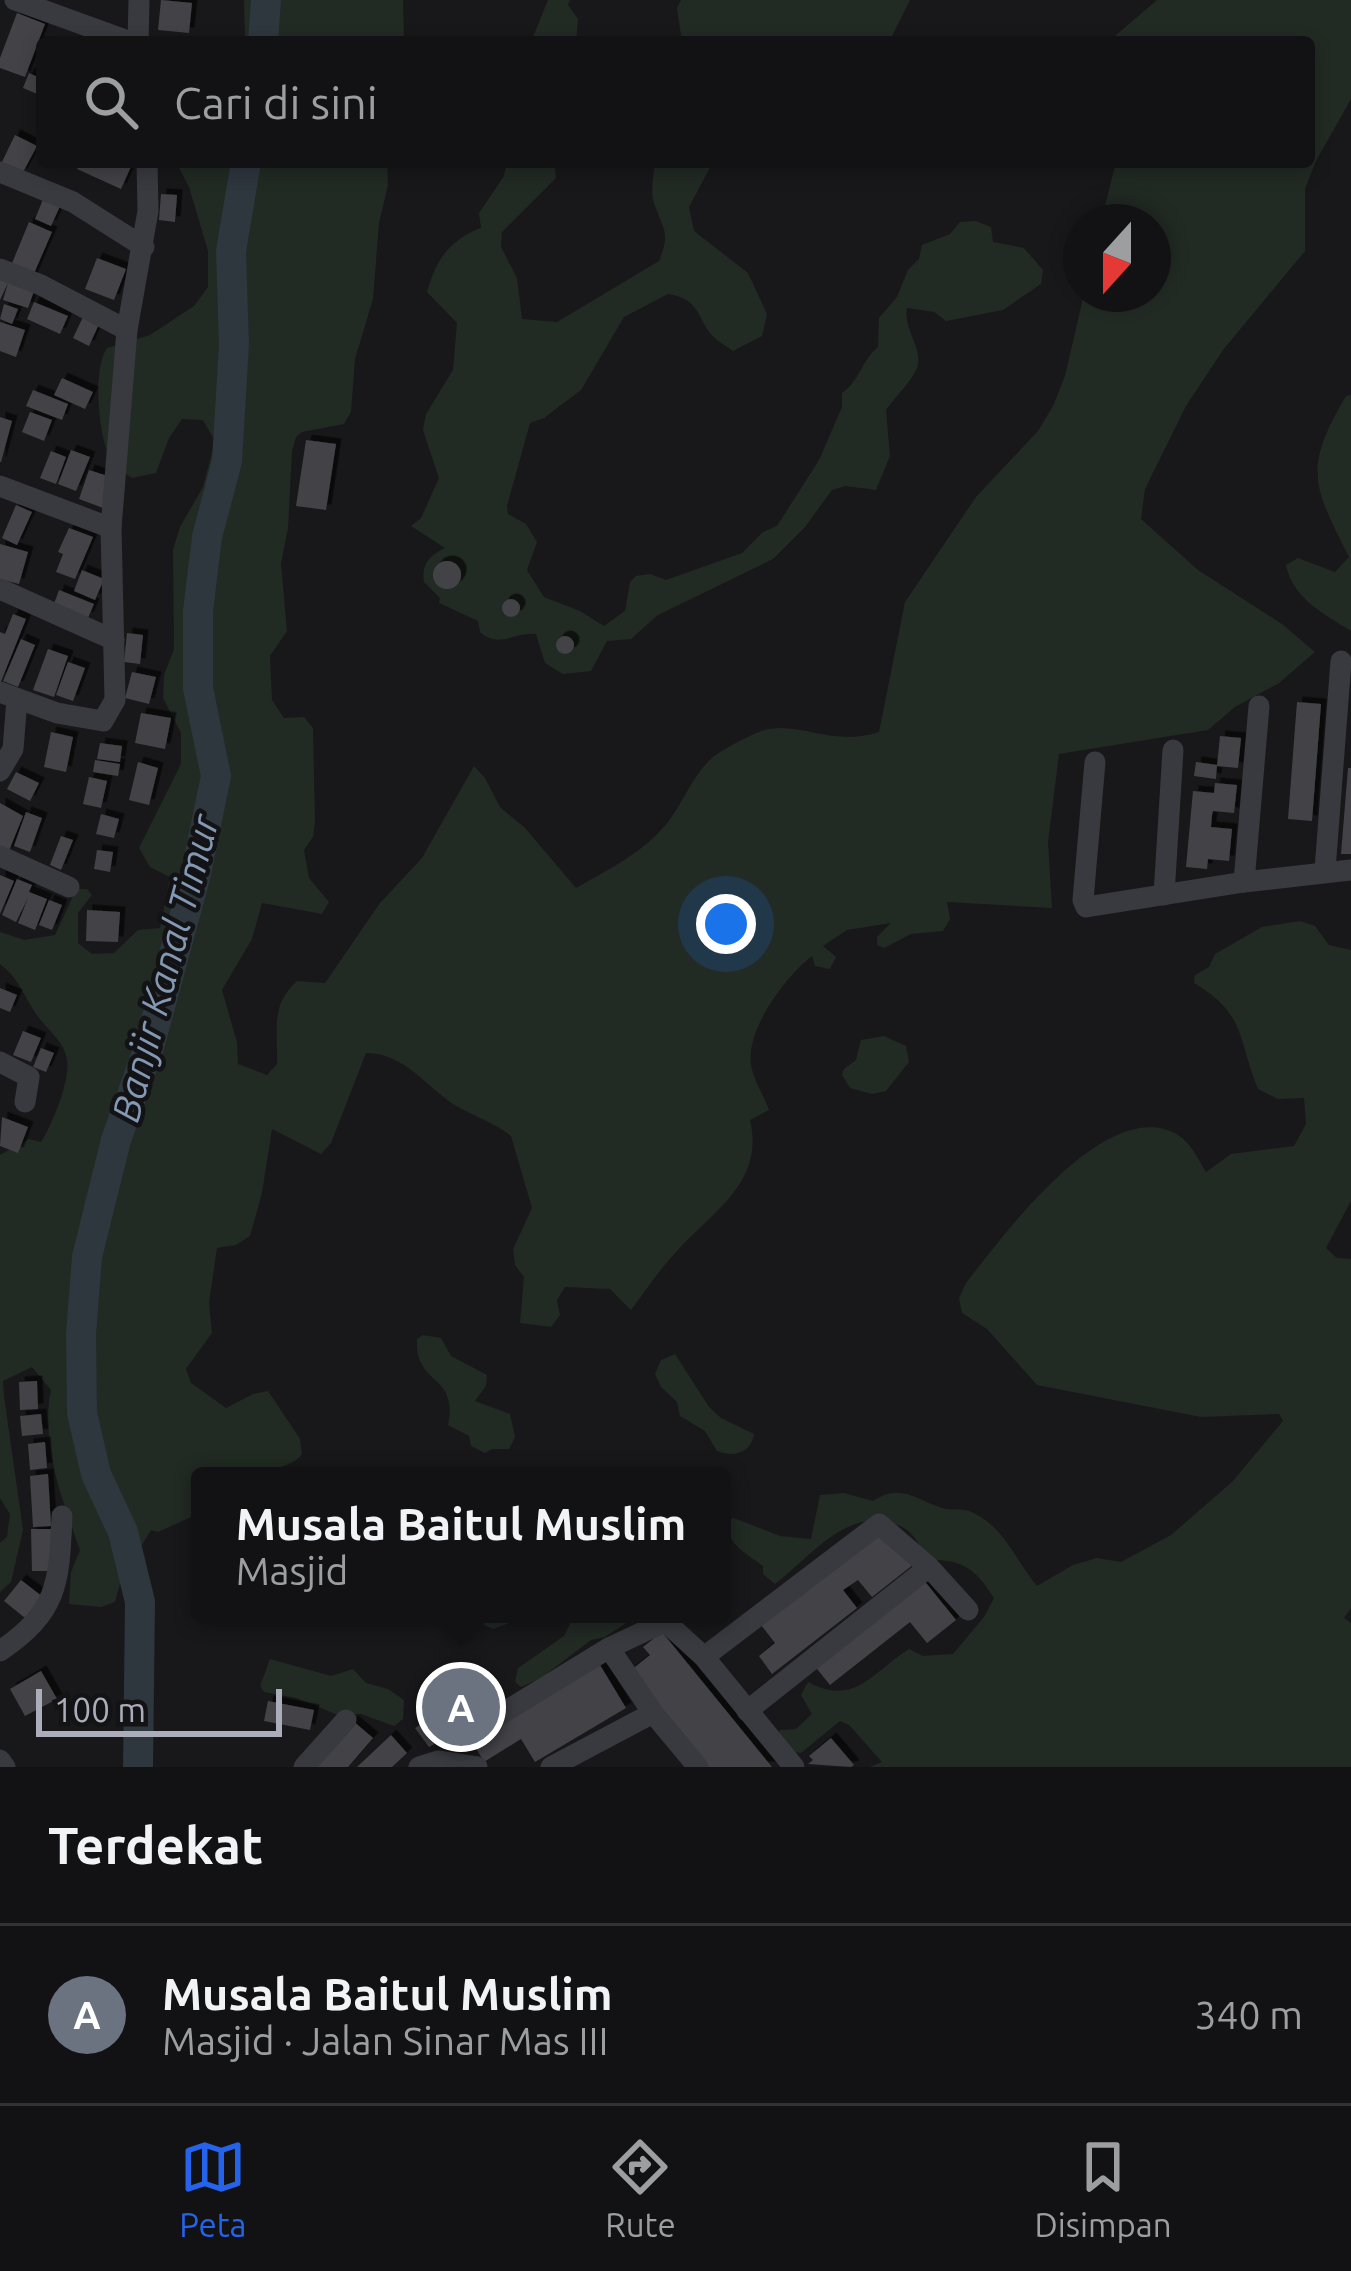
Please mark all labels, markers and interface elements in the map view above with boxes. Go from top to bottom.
search box [36,36,1315,168]
icon: search [78,69,144,135]
text: Cari di sini [174,77,378,128]
north arrow [1063,204,1171,312]
water label: Banjir Kanal Timur [103,809,226,1126]
your location [696,894,756,954]
popup [191,1467,731,1623]
text: Musala Baitul Muslim [236,1498,686,1549]
text: Masjid [236,1549,348,1592]
pin: A [422,1662,500,1752]
scale bar [36,1683,282,1736]
text: 100 m [54,1691,146,1728]
text: Terdekat [48,1816,263,1874]
text: Musala Baitul Muslim [162,1968,613,2019]
text: A [73,1993,101,2036]
text: 340 m [1194,1993,1303,2036]
text: Masjid · Jalan Sinar Mas III [162,2019,609,2062]
tab: Peta [179,2134,247,2243]
tab: Rute [605,2134,676,2243]
tab: Disimpan [1034,2134,1172,2243]

